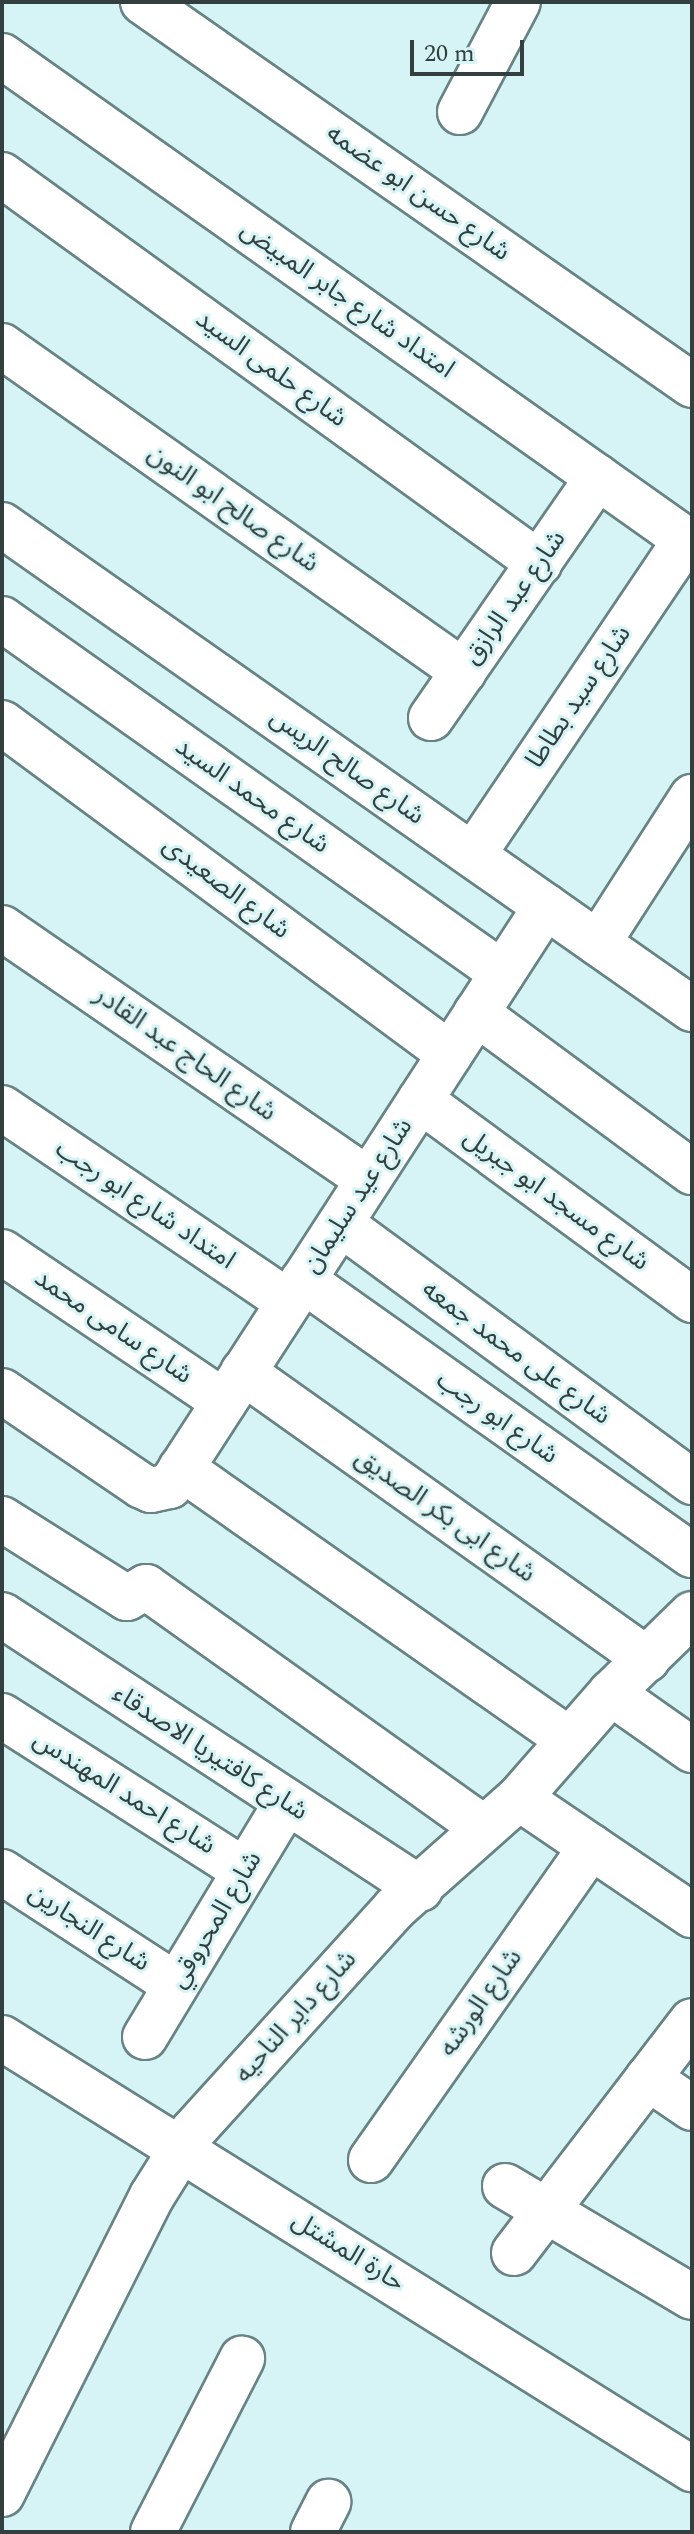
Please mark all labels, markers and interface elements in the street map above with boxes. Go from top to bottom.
scale bar [414,24,528,74]
text: 20 m [424,36,475,72]
street label: شارع حسن ابو عضمه [320,118,516,268]
street label: امتداد شارع جابر المبيض [234,214,460,386]
street label: شارع حلمى السيد [189,304,353,434]
street label: شارع صالح ابو النون [141,438,325,580]
street label: شارع عبد الرازق [457,525,573,671]
street label: شارع سيد بطاطا [520,620,638,774]
street label: شارع صالح الريس [264,702,430,832]
street label: شارع محمد السيد [169,731,335,861]
street label: شارع الصعيدى [156,830,296,946]
street label: شارع الحاج عبد القادر [88,980,282,1128]
street label: شارع عيد سليمان [296,1113,420,1279]
street label: شارع مسجد ابو جبريل [457,1122,655,1278]
street label: امتداد شارع ابو رجب [49,1133,241,1277]
street label: شارع سامى محمد [28,1263,198,1391]
street label: شارع على محمد جمعه [415,1274,617,1432]
street label: شارع ابو رجب [430,1365,564,1471]
street label: شارع ابى بكر الصديق [349,1442,541,1590]
street label: شارع كافتيريا الاصدقاء [107,1678,313,1828]
street label: شارع احمد المهندس [27,1724,221,1862]
street label: شارع المحروقي [163,1846,269,1994]
street label: شارع النجارين [22,1877,156,1979]
street label: شارع الورشه [433,1943,529,2063]
street label: شارع داير الناحيه [228,1944,364,2090]
street label: حارة المشتل [286,2205,410,2299]

